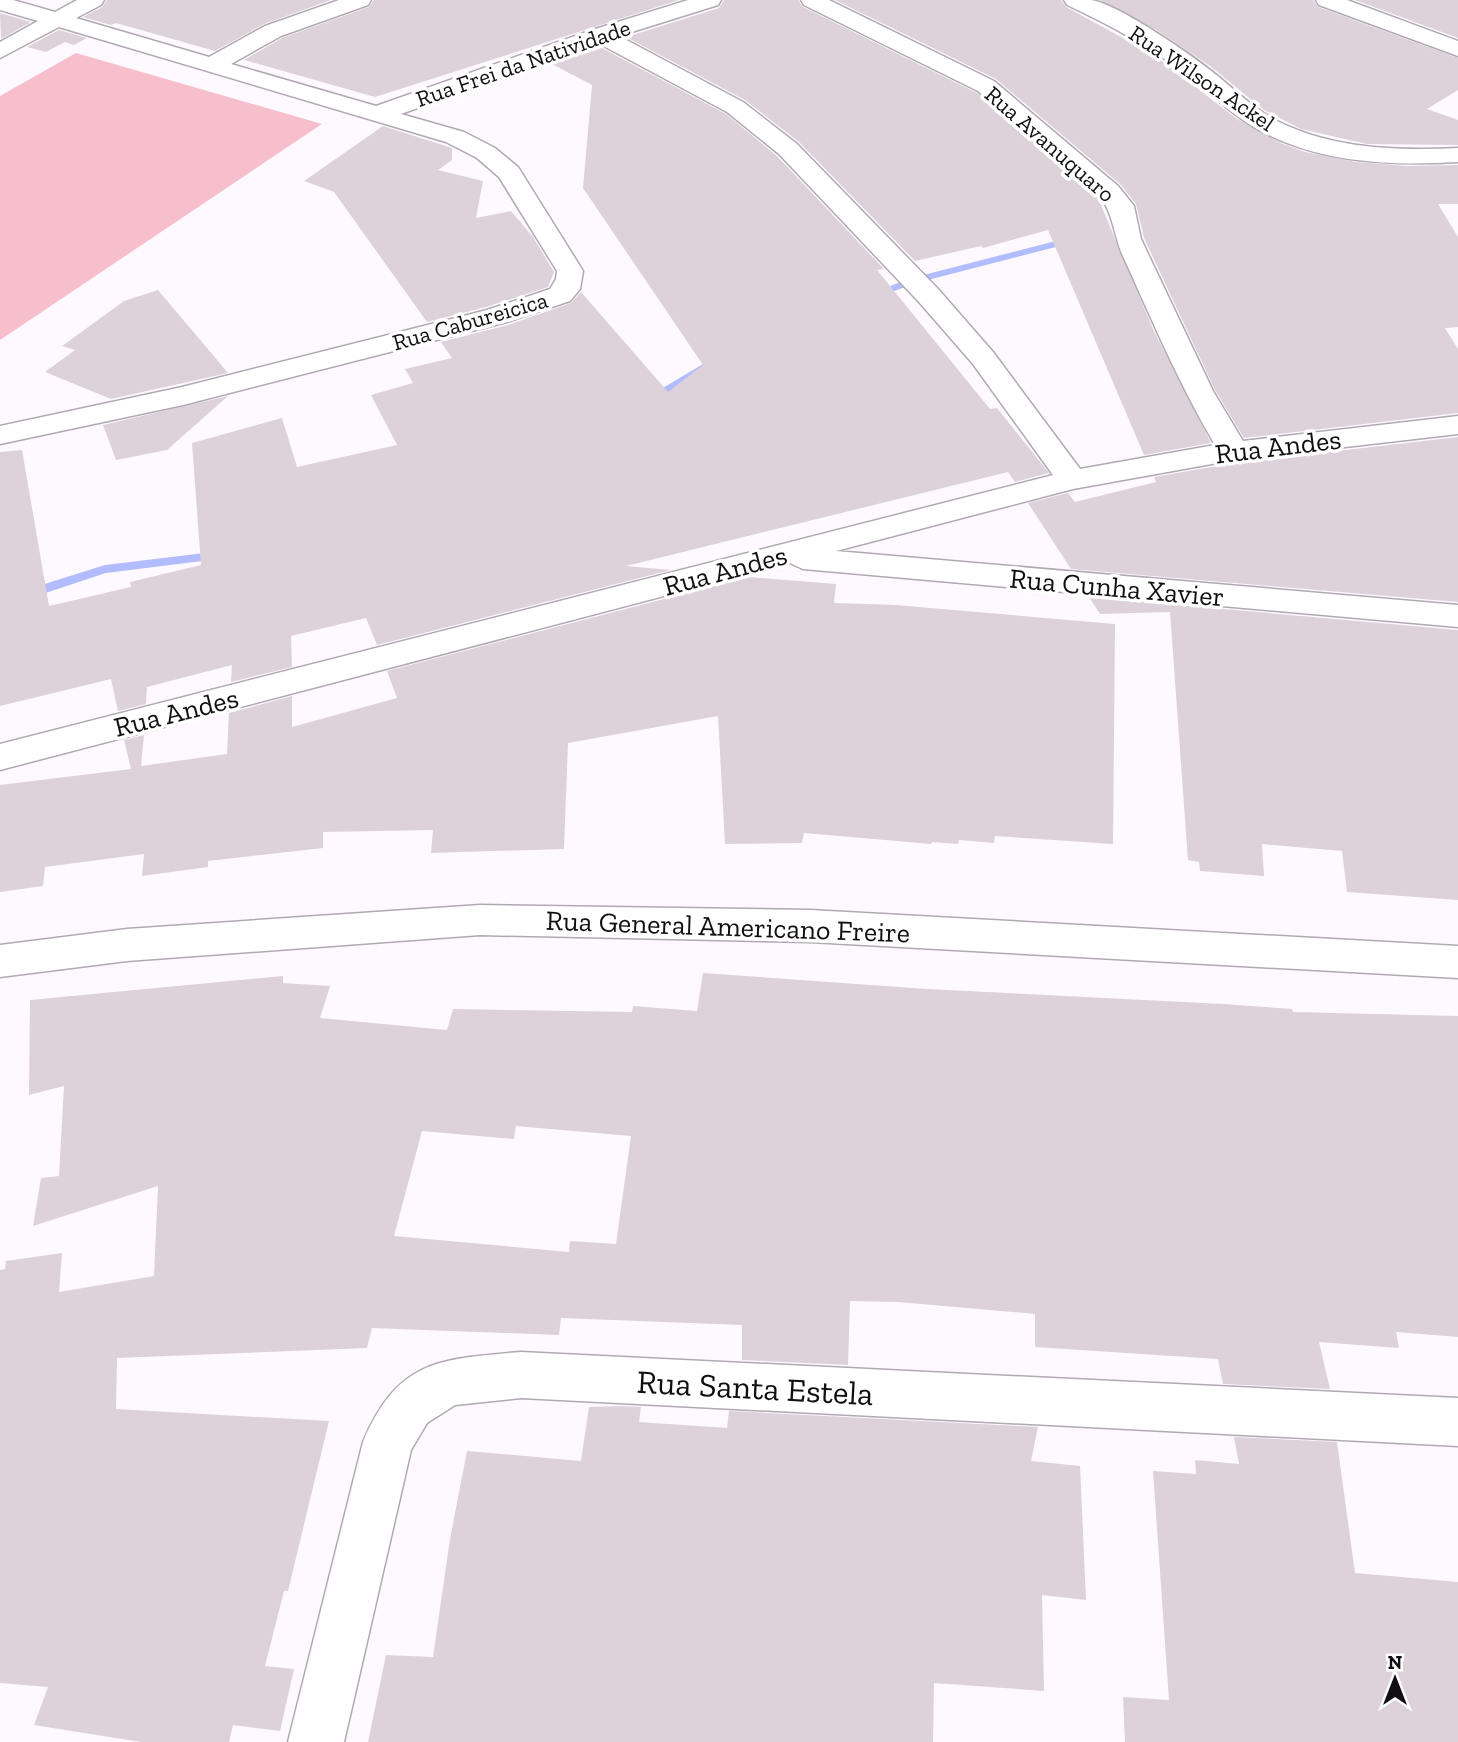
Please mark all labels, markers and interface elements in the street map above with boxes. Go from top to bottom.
street label: Rua Frei da Natividade [412,13,634,113]
street label: Rua Wilson Ackel [1124,19,1280,137]
street label: Rua Avanuquaro [979,80,1121,208]
street label: Rua Cabureicica [389,285,551,357]
street label: Rua Andes [1213,422,1343,471]
street label: Rua Andes [660,538,791,603]
street label: Rua Cunha Xavier [1008,562,1226,613]
street label: Rua Andes [111,681,242,744]
street label: Rua General Americano Freire [545,904,911,949]
street label: Rua Santa Estela [636,1362,874,1413]
north arrow [1360,1644,1430,1714]
text: N [1388,1651,1402,1674]

